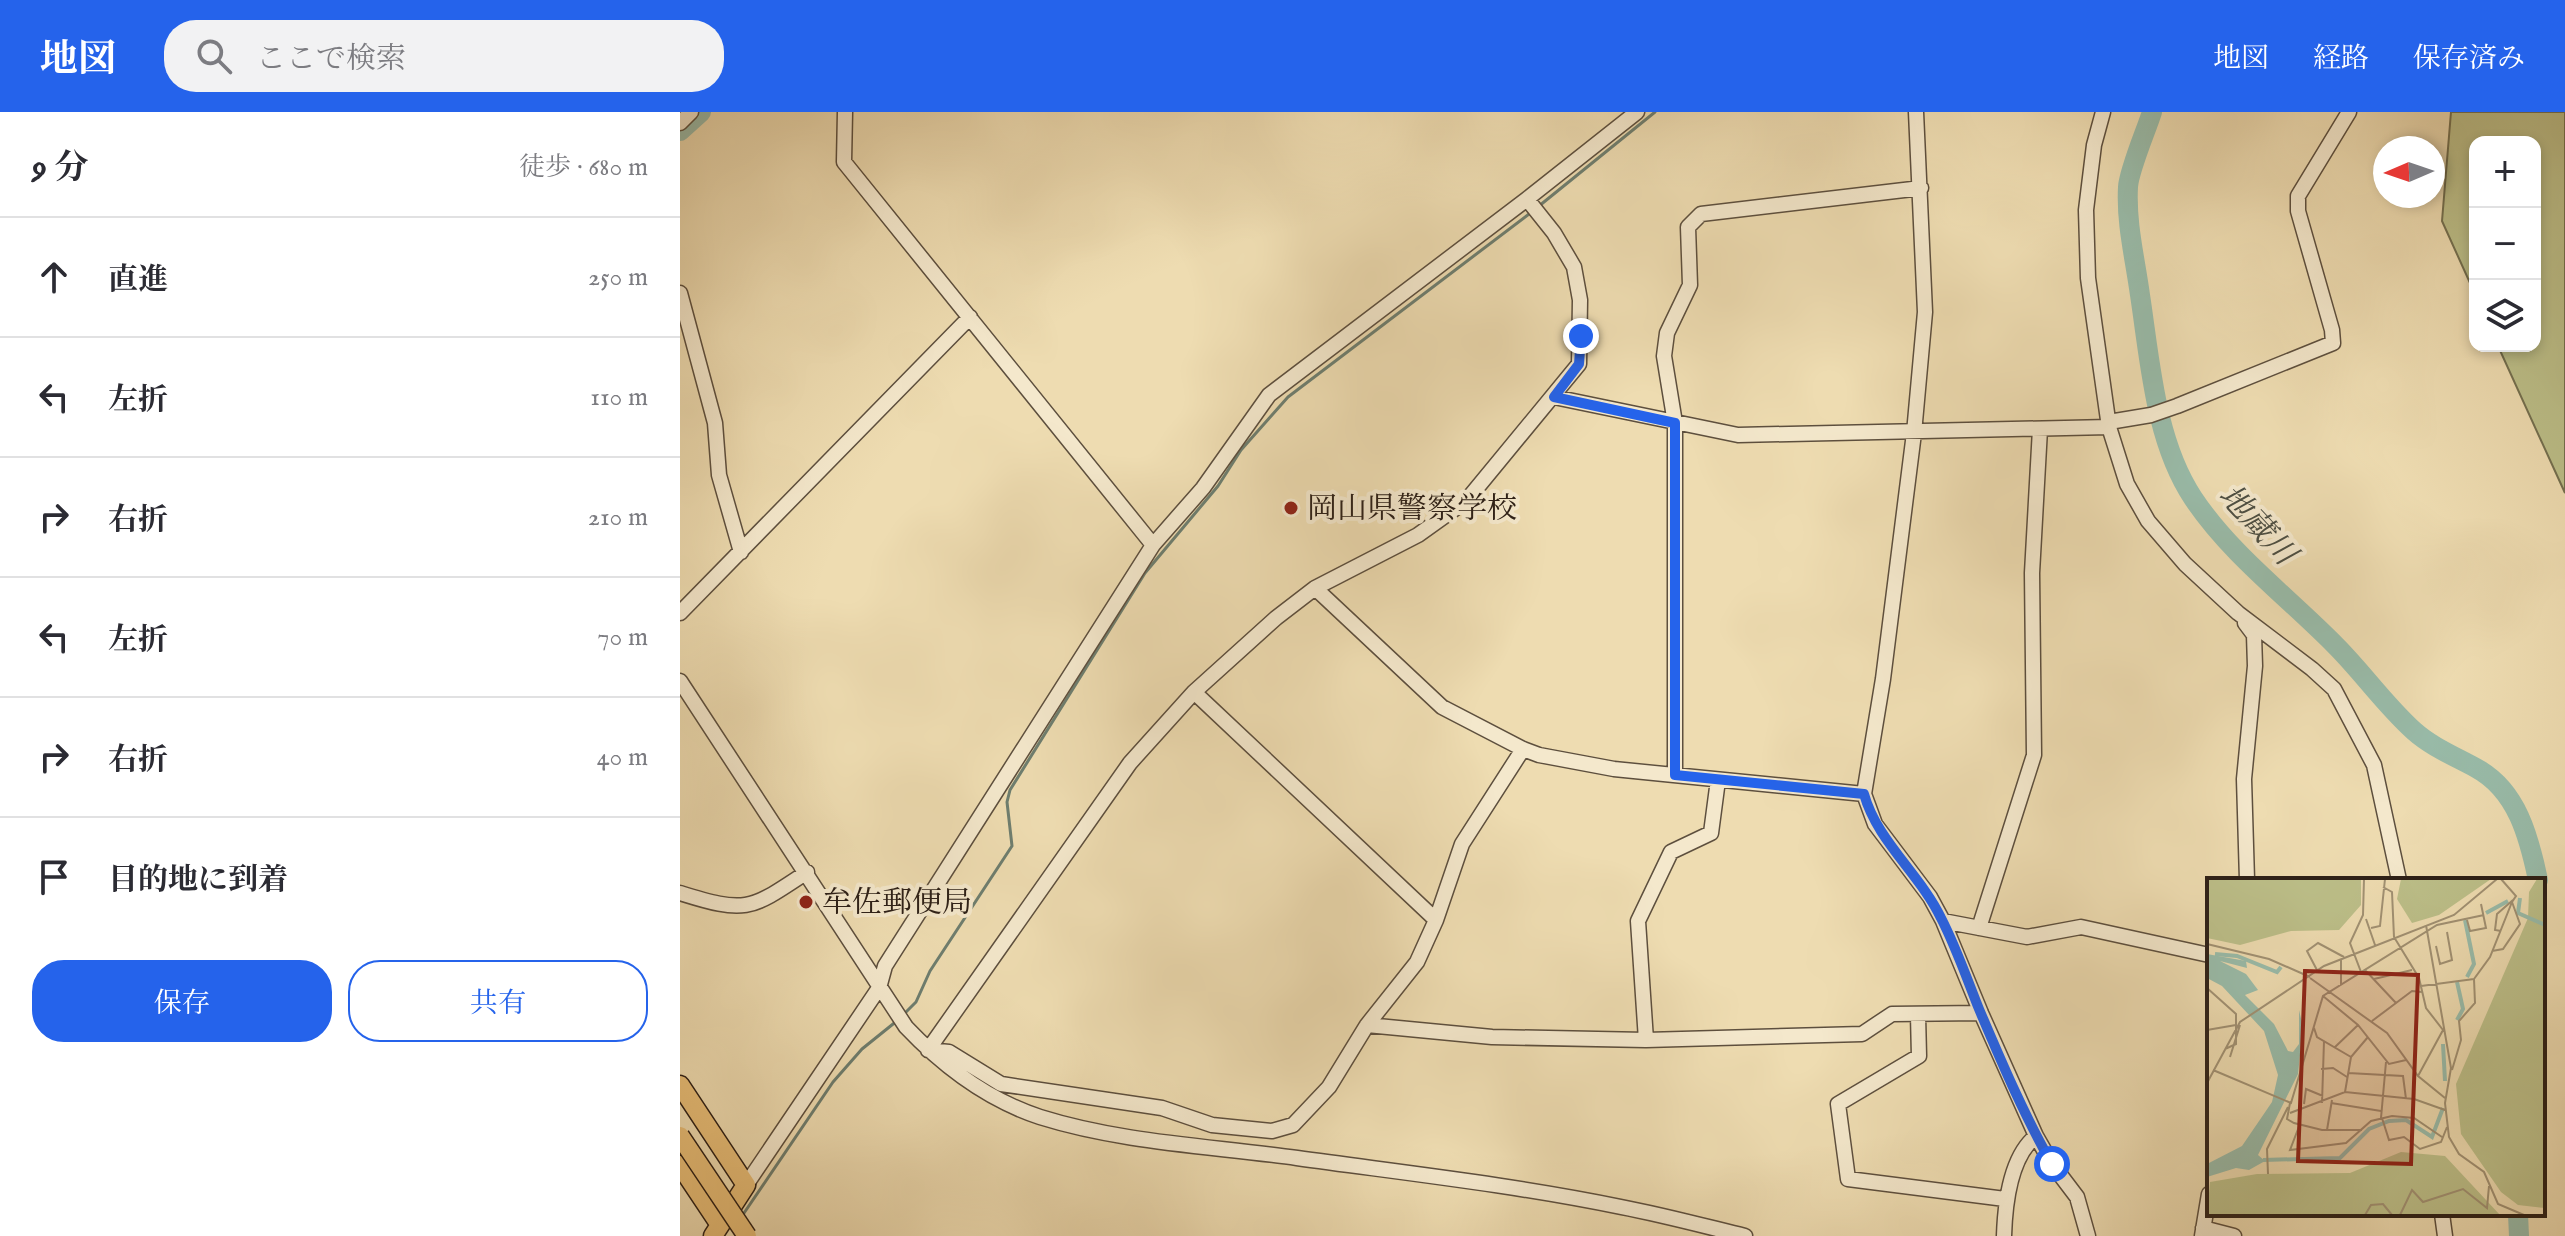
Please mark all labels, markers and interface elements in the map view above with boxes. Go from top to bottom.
search box [164,20,724,92]
icon: search [192,34,236,78]
text: 地図 [40,37,116,85]
text: ここで検索 [256,41,406,79]
text: 地図 [2213,42,2269,77]
text: 経路 [2313,42,2369,77]
text: 保存済み [2413,42,2525,77]
north arrow [2373,136,2445,208]
map controls [2469,136,2541,352]
button: + [2469,136,2541,208]
text: 9 分 [32,147,88,190]
text: 徒歩 · 680 m [519,151,648,184]
button: − [2469,208,2541,280]
icon: ahead [32,255,76,299]
text: 250 m [588,261,648,294]
text: 直進 [108,262,168,300]
button: layers [2469,280,2541,352]
route end [1563,318,1599,354]
icon: left [32,375,76,419]
text: 110 m [590,381,648,414]
text: 左折 [108,382,168,420]
water label: 地蔵川 [2208,477,2306,577]
place label: 岡山県警察学校 [1307,491,1517,529]
icon: right [32,495,76,539]
marker: 岡山県警察学校 [1282,499,1300,517]
text: 210 m [588,501,648,534]
text: 右折 [108,502,168,540]
icon: left [32,615,76,659]
text: 70 m [597,621,648,654]
text: 左折 [108,622,168,660]
icon: right [32,735,76,779]
text: 40 m [597,741,648,774]
text: 右折 [108,742,168,780]
icon: arrive [32,855,76,899]
text: 目的地に到着 [108,862,288,900]
inset map [2207,878,2545,1216]
place label: 牟佐郵便局 [822,885,972,923]
marker: 牟佐郵便局 [797,893,815,911]
button: 保存 [32,960,332,1042]
button: 共有 [348,960,648,1042]
route start [2034,1146,2070,1182]

